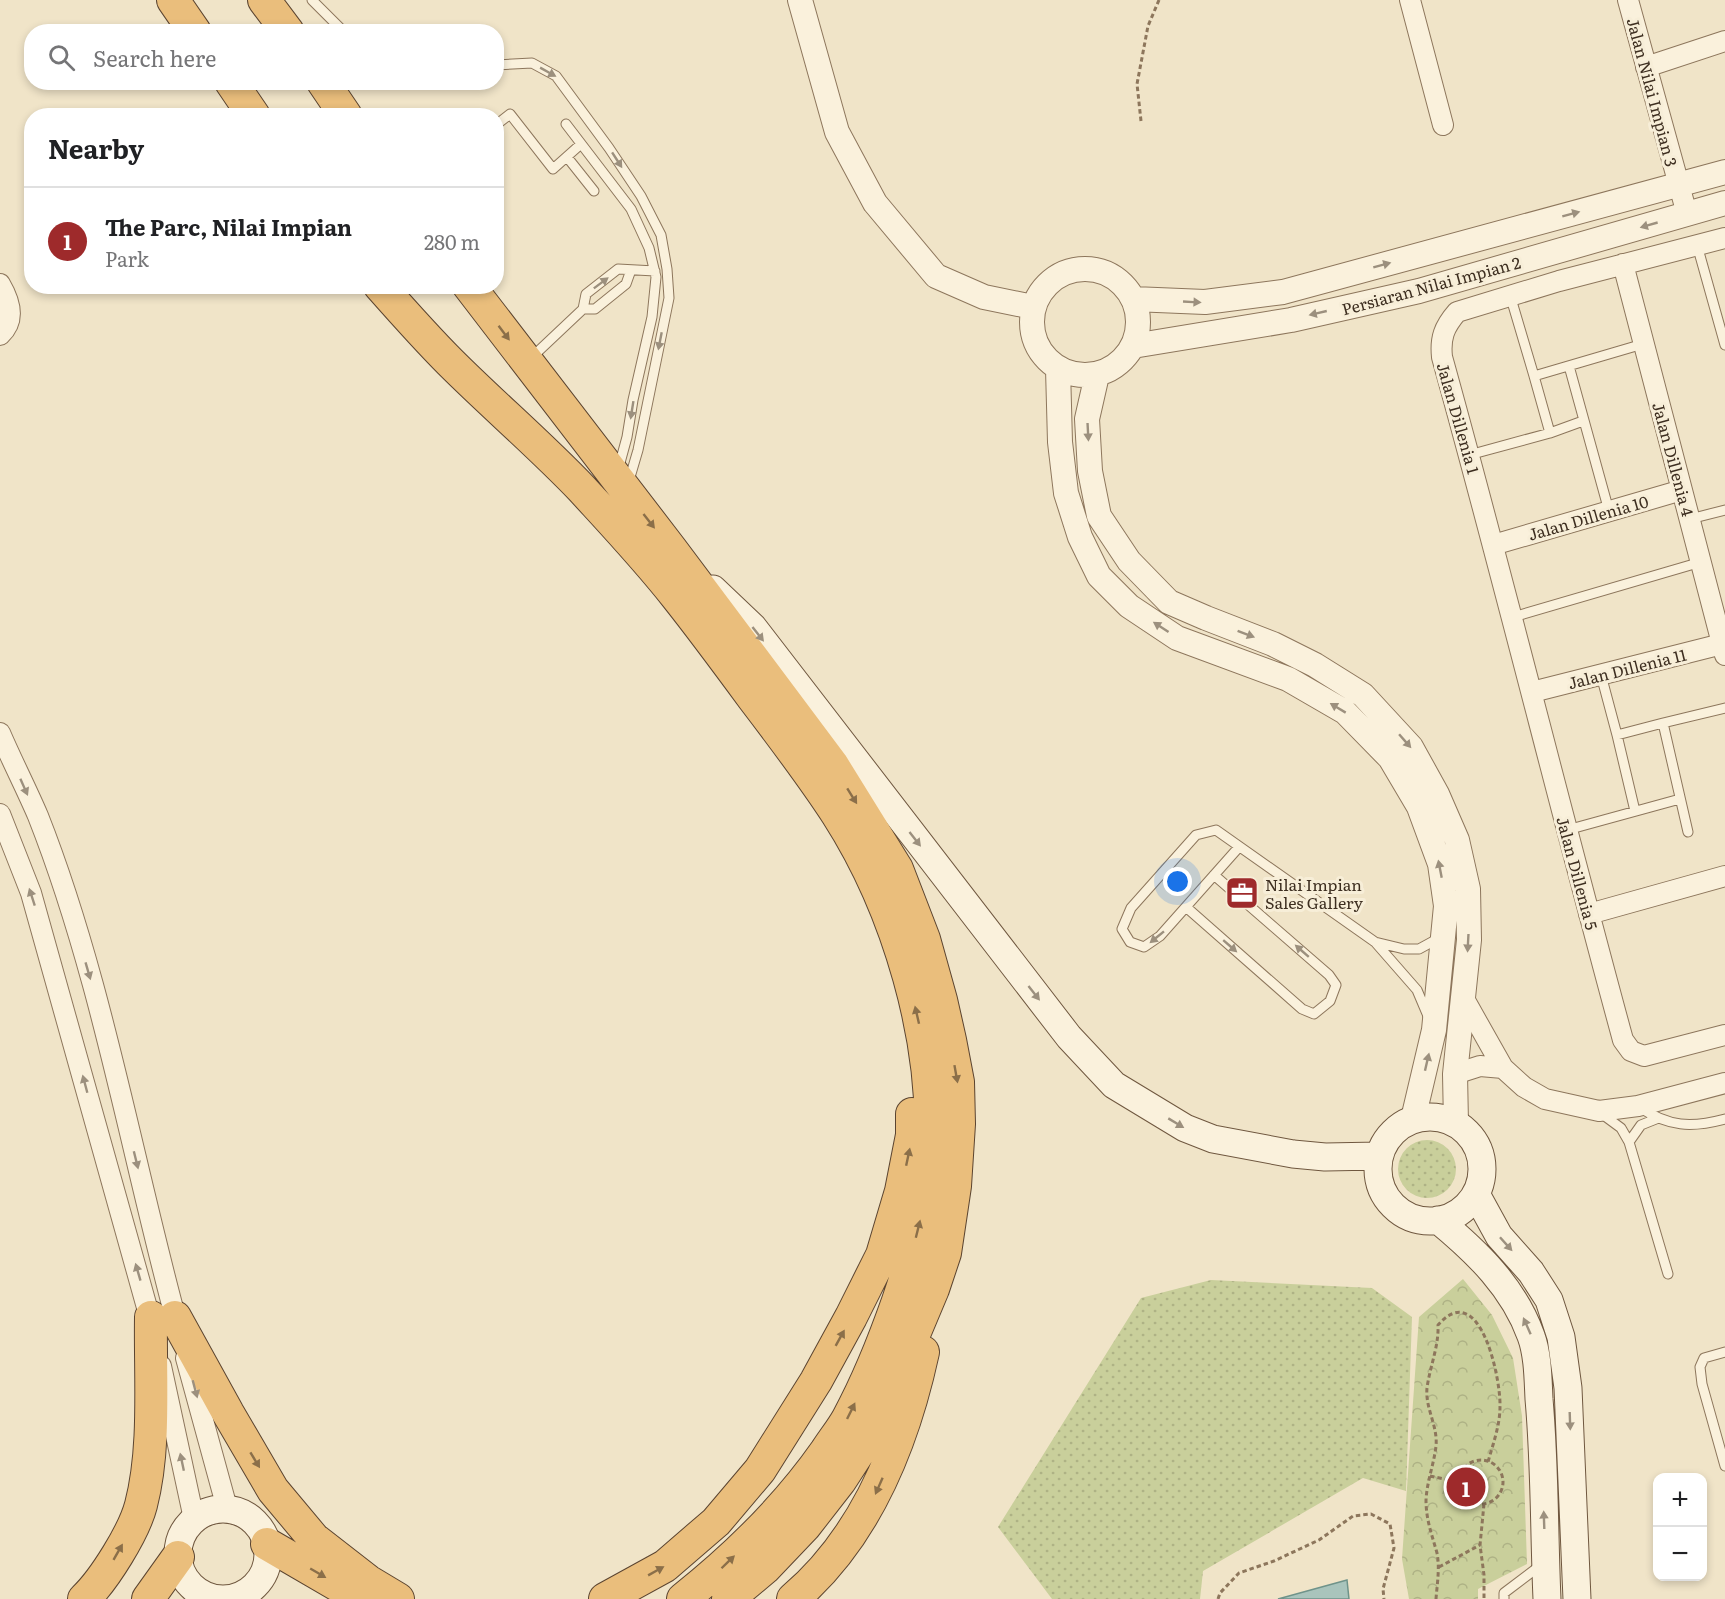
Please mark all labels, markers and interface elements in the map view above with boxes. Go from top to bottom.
street label: Jalan Nilai Impian 3 [1622,15,1684,169]
search box [24,24,504,90]
icon: search [45,41,78,74]
text: Search here [93,41,216,74]
one-way arrow [540,67,557,77]
text: Nearby [48,128,144,167]
one-way arrow [611,152,622,168]
one-way arrow [1561,209,1580,219]
text: The Parc, Nilai Impian [105,210,352,243]
one-way arrow [1640,221,1658,230]
text: 1 [63,226,72,256]
text: 280 m [424,226,480,256]
text: Park [105,243,149,273]
street label: Persiaran Nilai Impian 2 [1339,250,1523,320]
one-way arrow [1373,260,1391,270]
one-way arrow [593,277,609,289]
one-way arrow [1182,297,1201,306]
one-way arrow [1309,309,1328,319]
one-way arrow [498,326,510,341]
one-way arrow [655,332,664,351]
street label: Jalan Dillenia 1 [1432,359,1487,477]
street label: Jalan Dillenia 4 [1647,399,1701,519]
one-way arrow [627,401,636,420]
one-way arrow [1083,423,1092,442]
street label: Jalan Dillenia 10 [1525,488,1651,546]
one-way arrow [643,513,656,529]
one-way arrow [1153,622,1169,633]
one-way arrow [751,626,764,642]
one-way arrow [1237,629,1255,639]
street label: Jalan Dillenia 11 [1565,642,1689,694]
one-way arrow [1330,702,1346,713]
one-way arrow [1398,733,1411,748]
one-way arrow [20,778,29,795]
one-way arrow [847,788,858,804]
street label: Jalan Dillenia 5 [1551,814,1605,932]
one-way arrow [908,831,920,846]
one-way arrow [1435,859,1444,878]
your location [1163,867,1192,896]
place label: Nilai Impian Sales Gallery [1265,872,1364,914]
office icon: Nilai Impian Sales Gallery [1224,875,1260,911]
one-way arrow [27,888,36,906]
one-way arrow [1150,930,1165,943]
one-way arrow [1463,933,1472,952]
one-way arrow [1222,939,1237,952]
one-way arrow [1295,945,1310,958]
one-way arrow [84,962,93,980]
one-way arrow [1028,985,1040,1000]
one-way arrow [912,1006,922,1025]
one-way arrow [1422,1053,1432,1071]
one-way arrow [952,1065,961,1084]
one-way arrow [80,1075,90,1093]
one-way arrow [1168,1117,1184,1128]
one-way arrow [904,1147,913,1166]
one-way arrow [131,1150,141,1169]
one-way arrow [914,1220,924,1238]
one-way arrow [1499,1236,1513,1251]
one-way arrow [133,1263,142,1281]
one-way arrow [1522,1317,1532,1335]
one-way arrow [834,1330,845,1346]
one-way arrow [191,1380,200,1398]
one-way arrow [846,1403,856,1420]
one-way arrow [1565,1412,1574,1431]
one-way arrow [177,1452,186,1471]
one-way arrow [250,1452,260,1469]
pin: 1 [1446,1464,1486,1510]
map controls [1653,1473,1707,1581]
button: + [1653,1473,1707,1527]
one-way arrow [874,1478,883,1495]
one-way arrow [1539,1510,1549,1529]
button: − [1653,1527,1707,1581]
one-way arrow [113,1543,123,1560]
one-way arrow [721,1555,735,1569]
one-way arrow [648,1566,665,1576]
one-way arrow [310,1568,326,1579]

